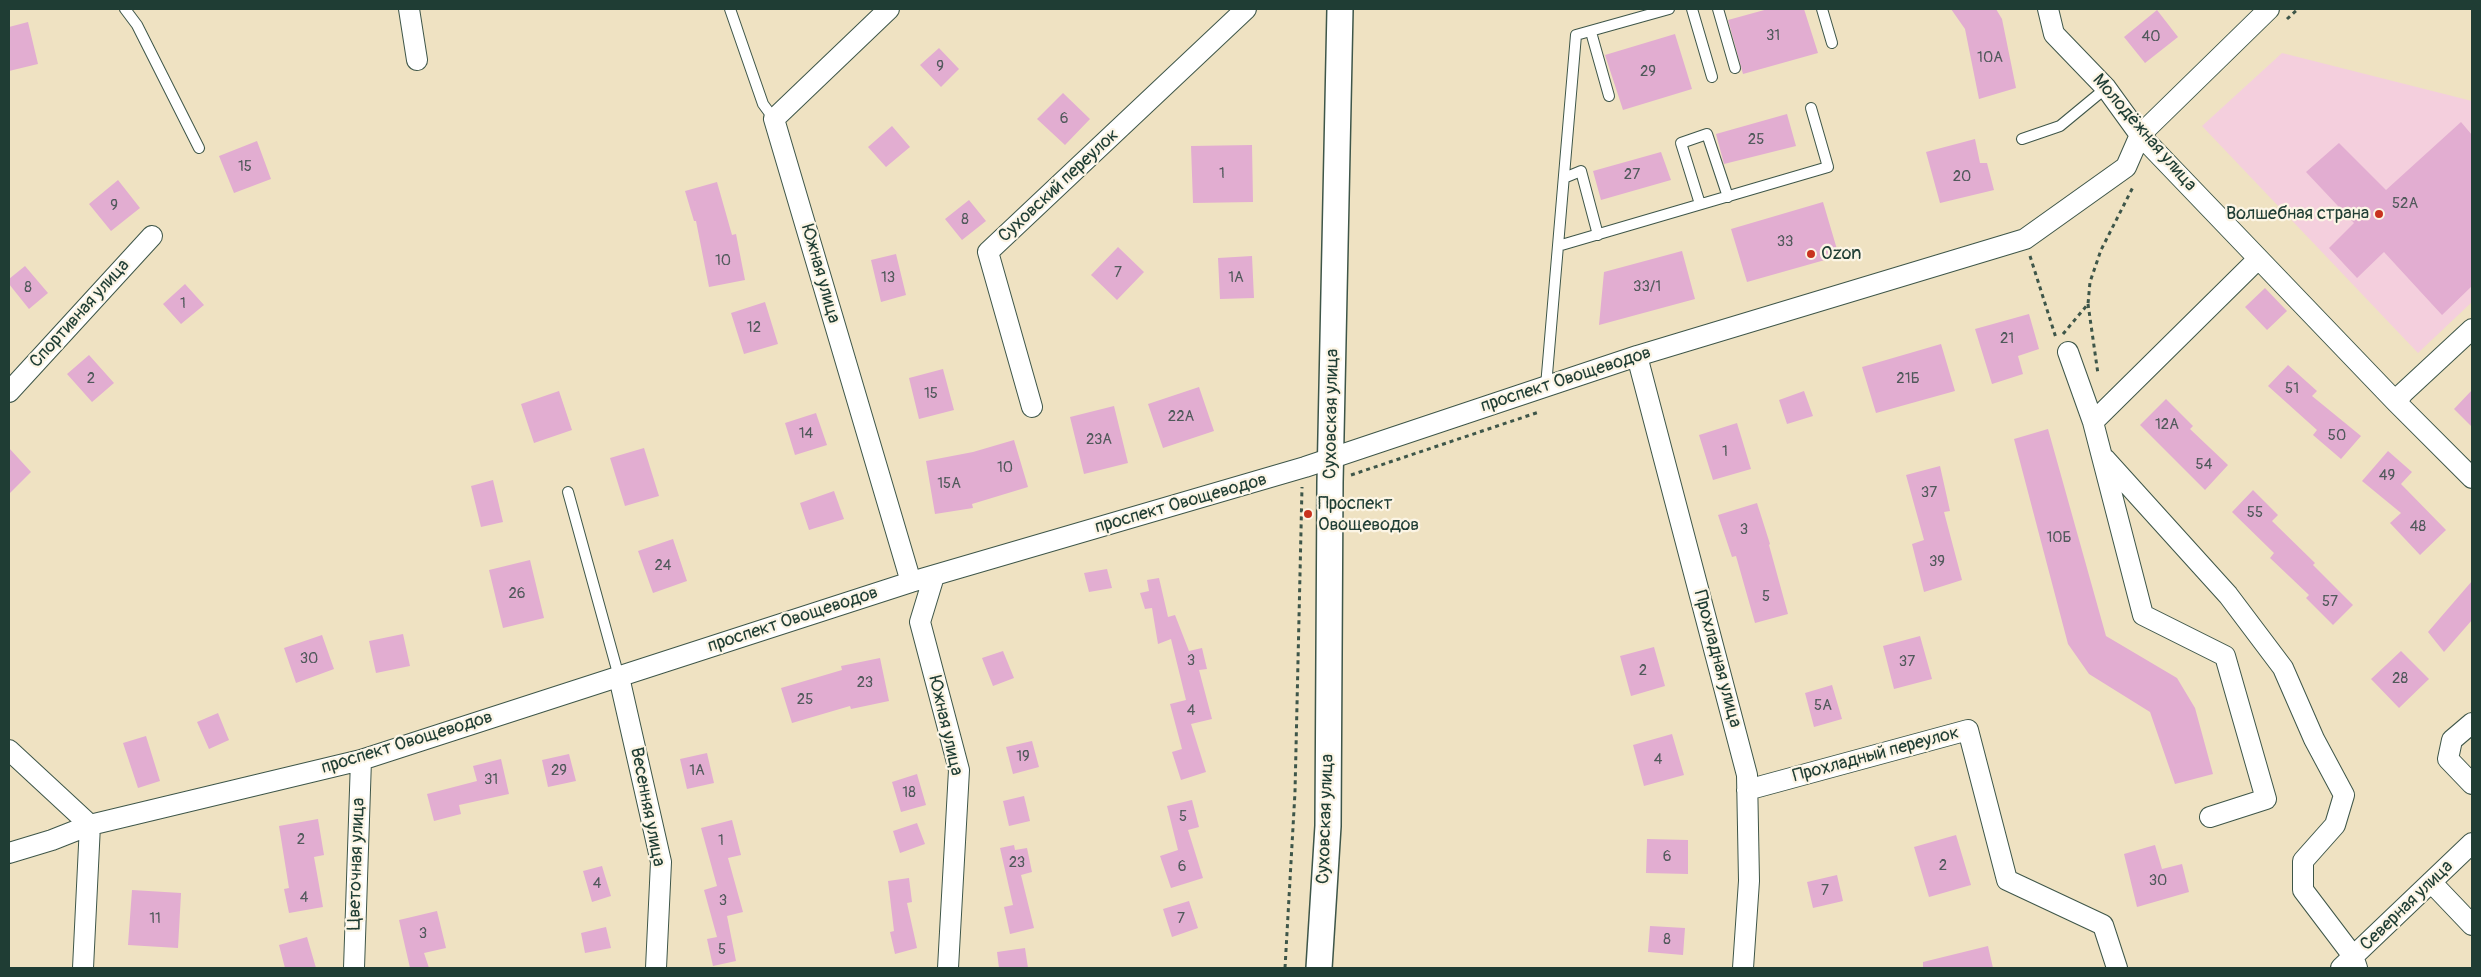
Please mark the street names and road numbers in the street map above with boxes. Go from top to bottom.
street label: Молодёжная улица [2087,70,2201,196]
street label: Суховский переулок [994,125,1124,247]
street label: Южная улица [796,222,844,326]
street label: Спортивная улица [26,255,134,373]
street label: проспект Овощеводов [1478,342,1654,418]
street label: Суховская улица [1320,349,1344,479]
street label: проспект Овощеводов [1093,469,1269,539]
street label: проспект Овощеводов [705,582,881,658]
street label: Прохладная улица [1688,588,1746,730]
street label: Южная улица [923,674,967,778]
street label: проспект Овощеводов [319,707,495,779]
street label: Прохладный переулок [1791,722,1961,788]
street label: Весенняя улица [625,746,669,868]
street label: Суховская улица [1313,754,1339,884]
street label: Цветочная улица [344,797,370,931]
street label: Северная улица [2356,856,2458,956]

